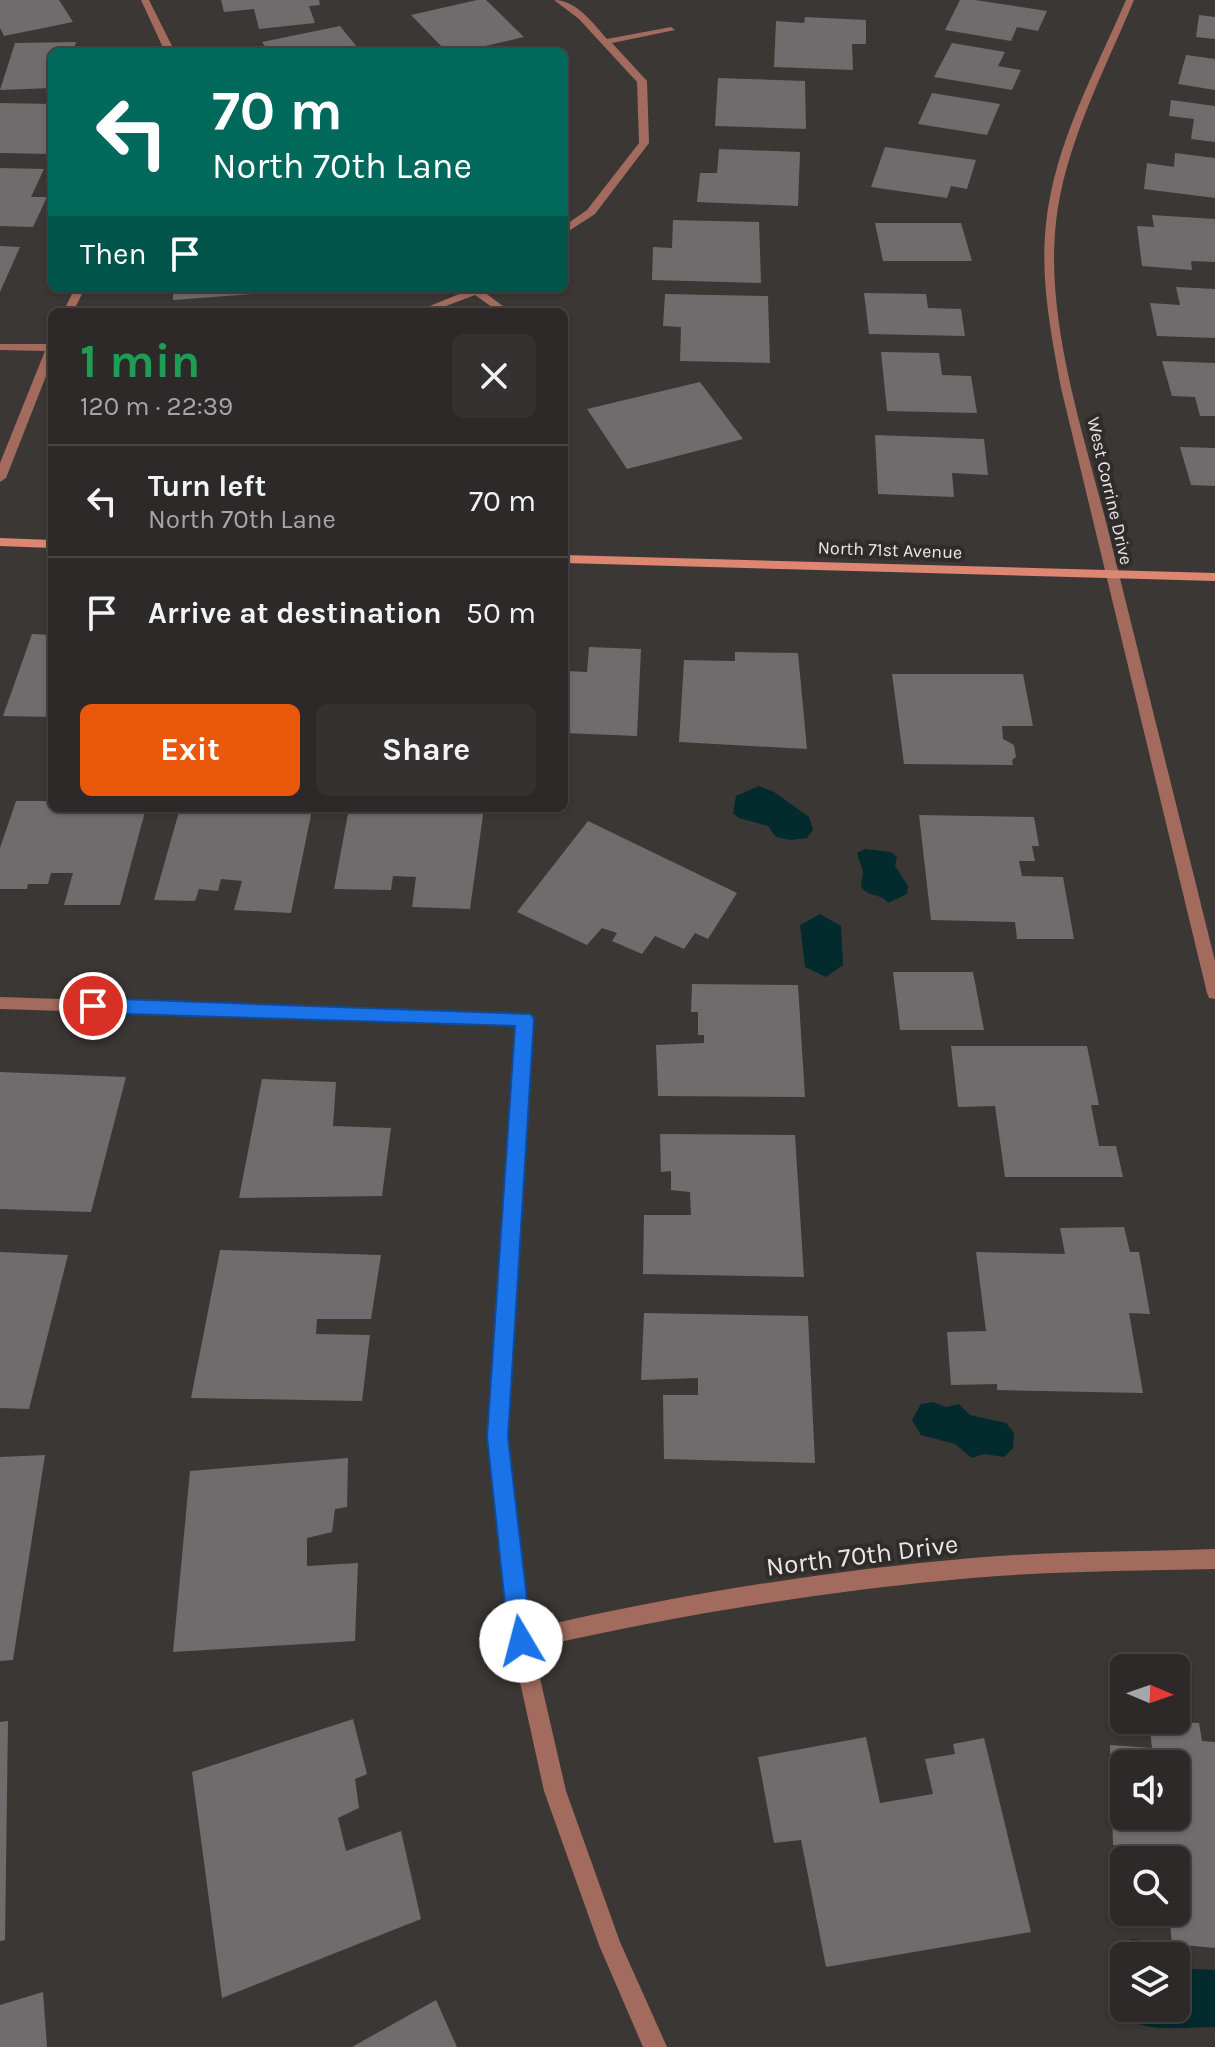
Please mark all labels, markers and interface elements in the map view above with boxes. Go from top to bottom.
text: 70 m [212,78,343,143]
icon: left [80,80,184,184]
text: North 70th Lane [212,145,472,187]
icon: arrive [163,232,207,276]
text: Then [80,236,147,272]
text: 1 min [80,333,200,389]
button: close [452,334,536,418]
text: 120 m · 22:39 [80,391,233,422]
street label: West Corrine Drive [1082,415,1138,567]
text: Turn left [148,468,266,504]
icon: left [80,479,124,523]
text: 70 m [469,483,536,519]
text: North 70th Lane [148,504,336,535]
street label: North 71st Avenue [817,536,963,564]
icon: arrive [80,591,124,635]
text: Arrive at destination [148,595,442,631]
text: 50 m [466,595,536,631]
button: Exit [80,704,300,796]
button: Share [316,704,536,796]
pin [59,972,127,1040]
icon: arrive [71,984,115,1028]
street label: North 70th Drive [764,1528,960,1583]
position arrow [479,1599,563,1683]
north arrow [1110,1654,1190,1734]
map controls [1110,1654,1190,2022]
button: sound [1110,1750,1190,1830]
button: search [1110,1846,1190,1926]
button: layers [1110,1942,1190,2022]

